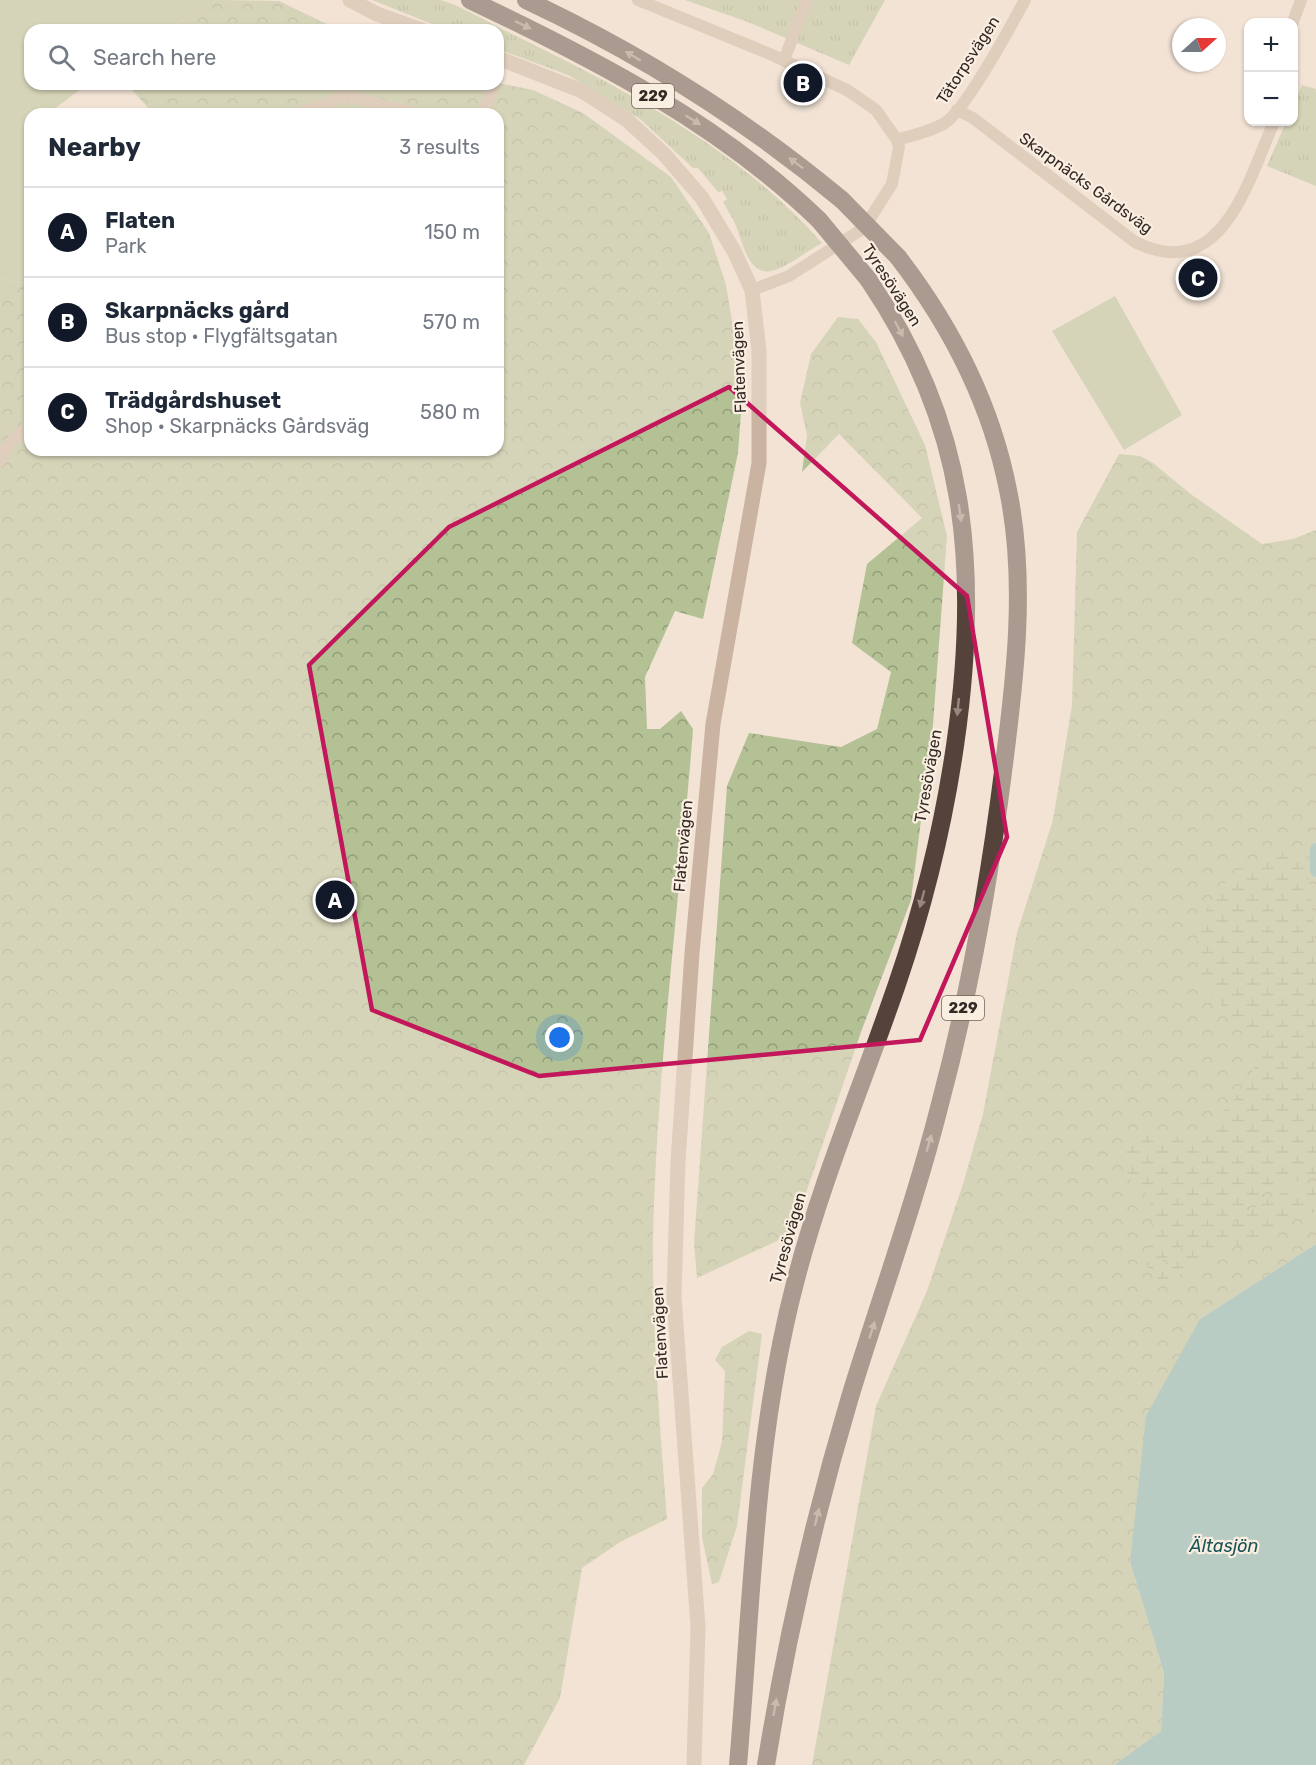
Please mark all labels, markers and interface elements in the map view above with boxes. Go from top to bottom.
street label: Tätorpsvägen [933,12,1003,108]
north arrow [1172,18,1226,72]
map controls [1244,18,1298,126]
button: + [1244,18,1298,72]
one-way arrow [514,21,531,30]
search box [24,24,504,90]
icon: search [45,41,78,74]
text: Search here [93,44,216,71]
one-way arrow [625,50,641,61]
pin: B [784,60,822,106]
button: − [1244,72,1298,126]
road number: 229 [632,84,674,108]
one-way arrow [685,115,701,126]
street label: Skarpnäcks Gårdsväg [1016,128,1156,238]
text: Nearby [48,132,141,163]
text: 3 results [399,135,480,159]
one-way arrow [789,157,804,169]
text: Flaten [105,207,175,234]
text: A [60,220,75,244]
text: 150 m [424,220,480,244]
text: Park [105,234,147,258]
street label: Tyresövägen [858,240,926,330]
pin: C [1178,256,1218,300]
text: Skarpnäcks gård [105,297,289,324]
text: B [60,310,75,334]
text: 570 m [422,310,480,334]
street label: Flatenvägen [728,321,750,413]
one-way arrow [894,321,904,338]
text: Bus stop · Flygfältsgatan [105,324,338,348]
text: Trädgårdshuset [105,387,281,414]
text: C [60,400,75,424]
text: 580 m [420,400,480,424]
text: Shop · Skarpnäcks Gårdsväg [105,414,369,438]
one-way arrow [956,503,965,522]
one-way arrow [953,698,963,717]
street label: Tyresövägen [910,728,946,824]
street label: Flatenvägen [670,799,696,893]
pin: A [316,878,354,922]
one-way arrow [917,890,927,908]
road number: 229 [942,996,984,1020]
your location [545,1023,574,1052]
one-way arrow [925,1134,935,1153]
street label: Tyresövägen [766,1190,810,1286]
street label: Flatenvägen [648,1286,672,1380]
one-way arrow [868,1321,877,1339]
one-way arrow [812,1508,822,1526]
water label: Ältasjön [1189,1535,1258,1557]
one-way arrow [771,1698,780,1717]

